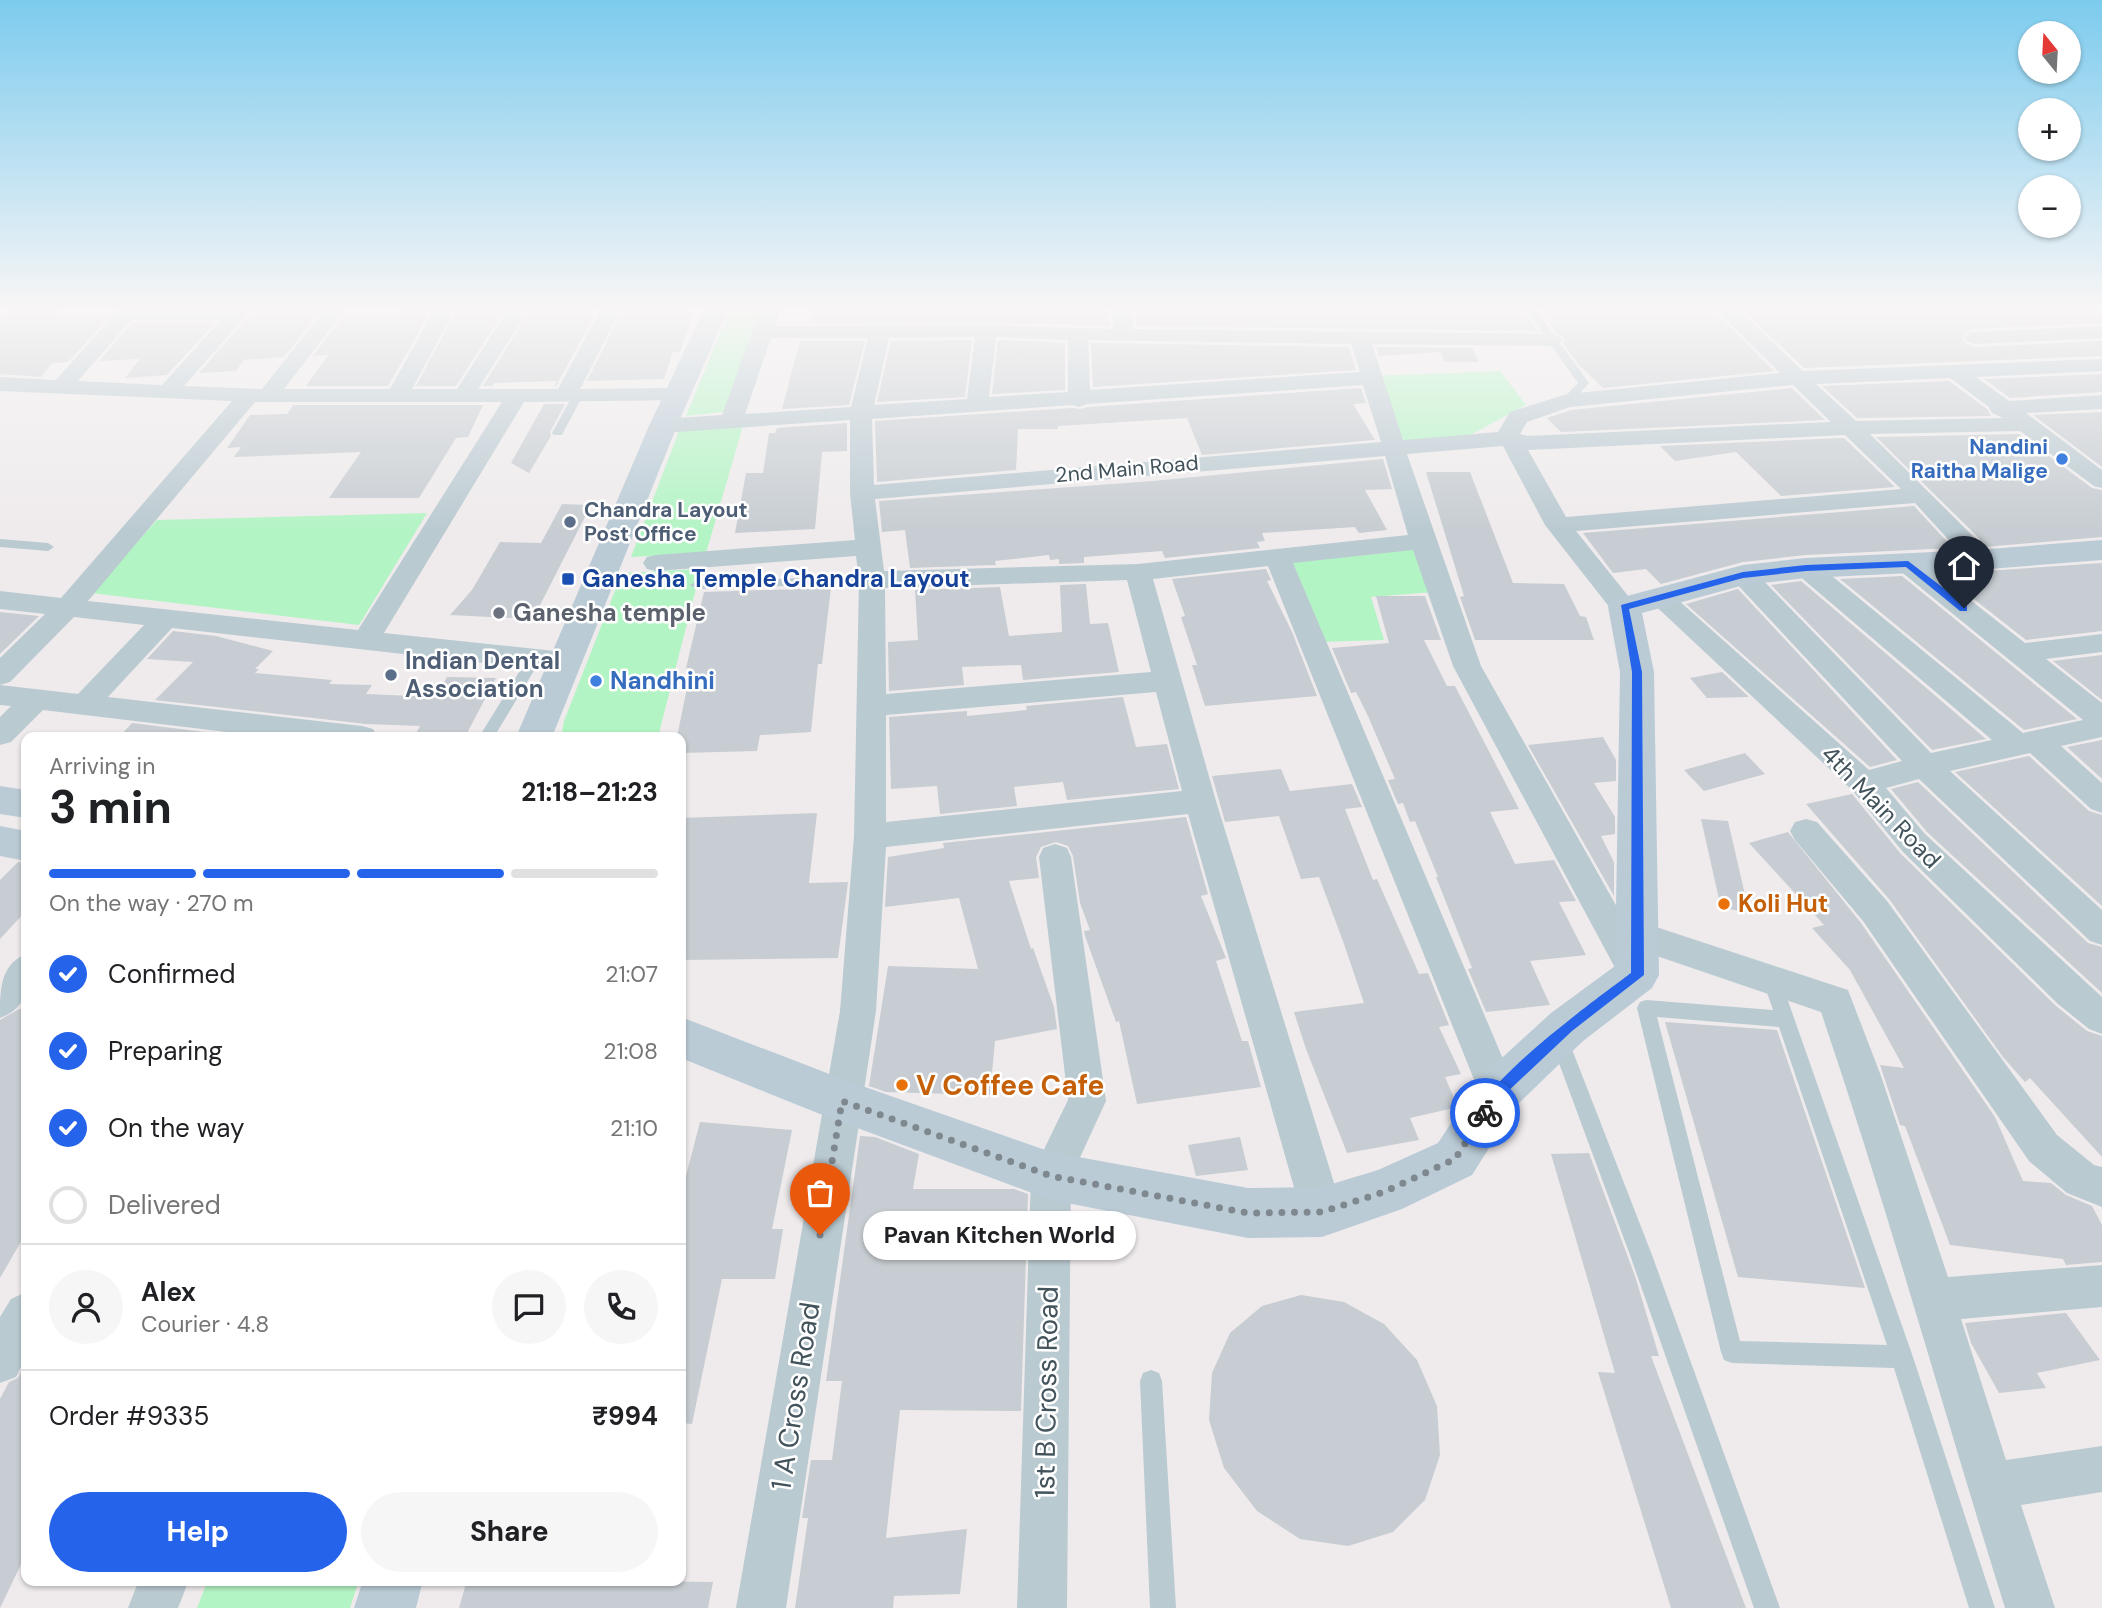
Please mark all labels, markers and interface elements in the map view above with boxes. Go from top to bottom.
north arrow [2018,21,2081,84]
map controls [2018,21,2081,238]
button: + [2018,98,2081,161]
button: − [2018,175,2081,238]
place label: Nandini Raitha Malige [1911,433,2048,485]
street label: 2nd Main Road [1054,449,1200,489]
marker: Nandini Raitha Malige [2054,451,2070,467]
place label: Chandra Layout Post Office [584,496,748,548]
marker: Chandra Layout Post Office [562,514,578,530]
pin [1934,536,1994,608]
icon: home [1945,547,1983,585]
place label: Ganesha Temple Chandra Layout [582,563,970,594]
marker: Ganesha Temple Chandra Layout [560,571,576,587]
place label: Ganesha temple [513,597,706,628]
marker: Ganesha temple [491,605,507,621]
place label: Indian Dental Association [405,645,560,704]
place label: Nandhini [610,665,715,696]
marker: Indian Dental Association [383,667,399,683]
marker: Nandhini [588,673,604,689]
street label: 4th Main Road [1815,739,1948,875]
text: Arriving in [49,751,155,781]
text: 21:18–21:23 [521,775,658,809]
text: 3 min [49,777,172,837]
text: On the way · 270 m [49,888,254,918]
place label: Koli Hut [1738,888,1828,919]
marker: Koli Hut [1716,896,1732,912]
icon: check [49,955,87,993]
text: Confirmed [108,957,235,991]
text: 21:07 [605,959,658,989]
icon: check [49,1032,87,1070]
text: Preparing [108,1034,223,1068]
text: 21:08 [603,1036,658,1066]
place label: V Coffee Cafe [916,1067,1104,1104]
marker: V Coffee Cafe [894,1077,910,1093]
courier [1450,1078,1520,1148]
icon: bike [1466,1094,1504,1132]
icon: check [49,1109,87,1147]
text: On the way [108,1111,244,1145]
text: 21:10 [610,1113,658,1143]
pin [790,1163,850,1235]
icon: bag [801,1174,839,1212]
text: Delivered [108,1188,221,1222]
callout: Pavan Kitchen World [862,1210,1135,1260]
text: Pavan Kitchen World [884,1220,1115,1250]
button: person [49,1270,123,1344]
button: chat [492,1270,566,1344]
button: phone [584,1270,658,1344]
text: Alex [141,1275,196,1309]
street label: 1st B Cross Road [1026,1286,1067,1498]
street label: 1 A Cross Road [762,1300,829,1493]
text: Courier · 4.8 [141,1309,269,1339]
text: Order #9335 [49,1399,209,1433]
text: ₹994 [592,1399,658,1433]
button: Help [49,1492,347,1572]
button: Share [361,1492,658,1572]

